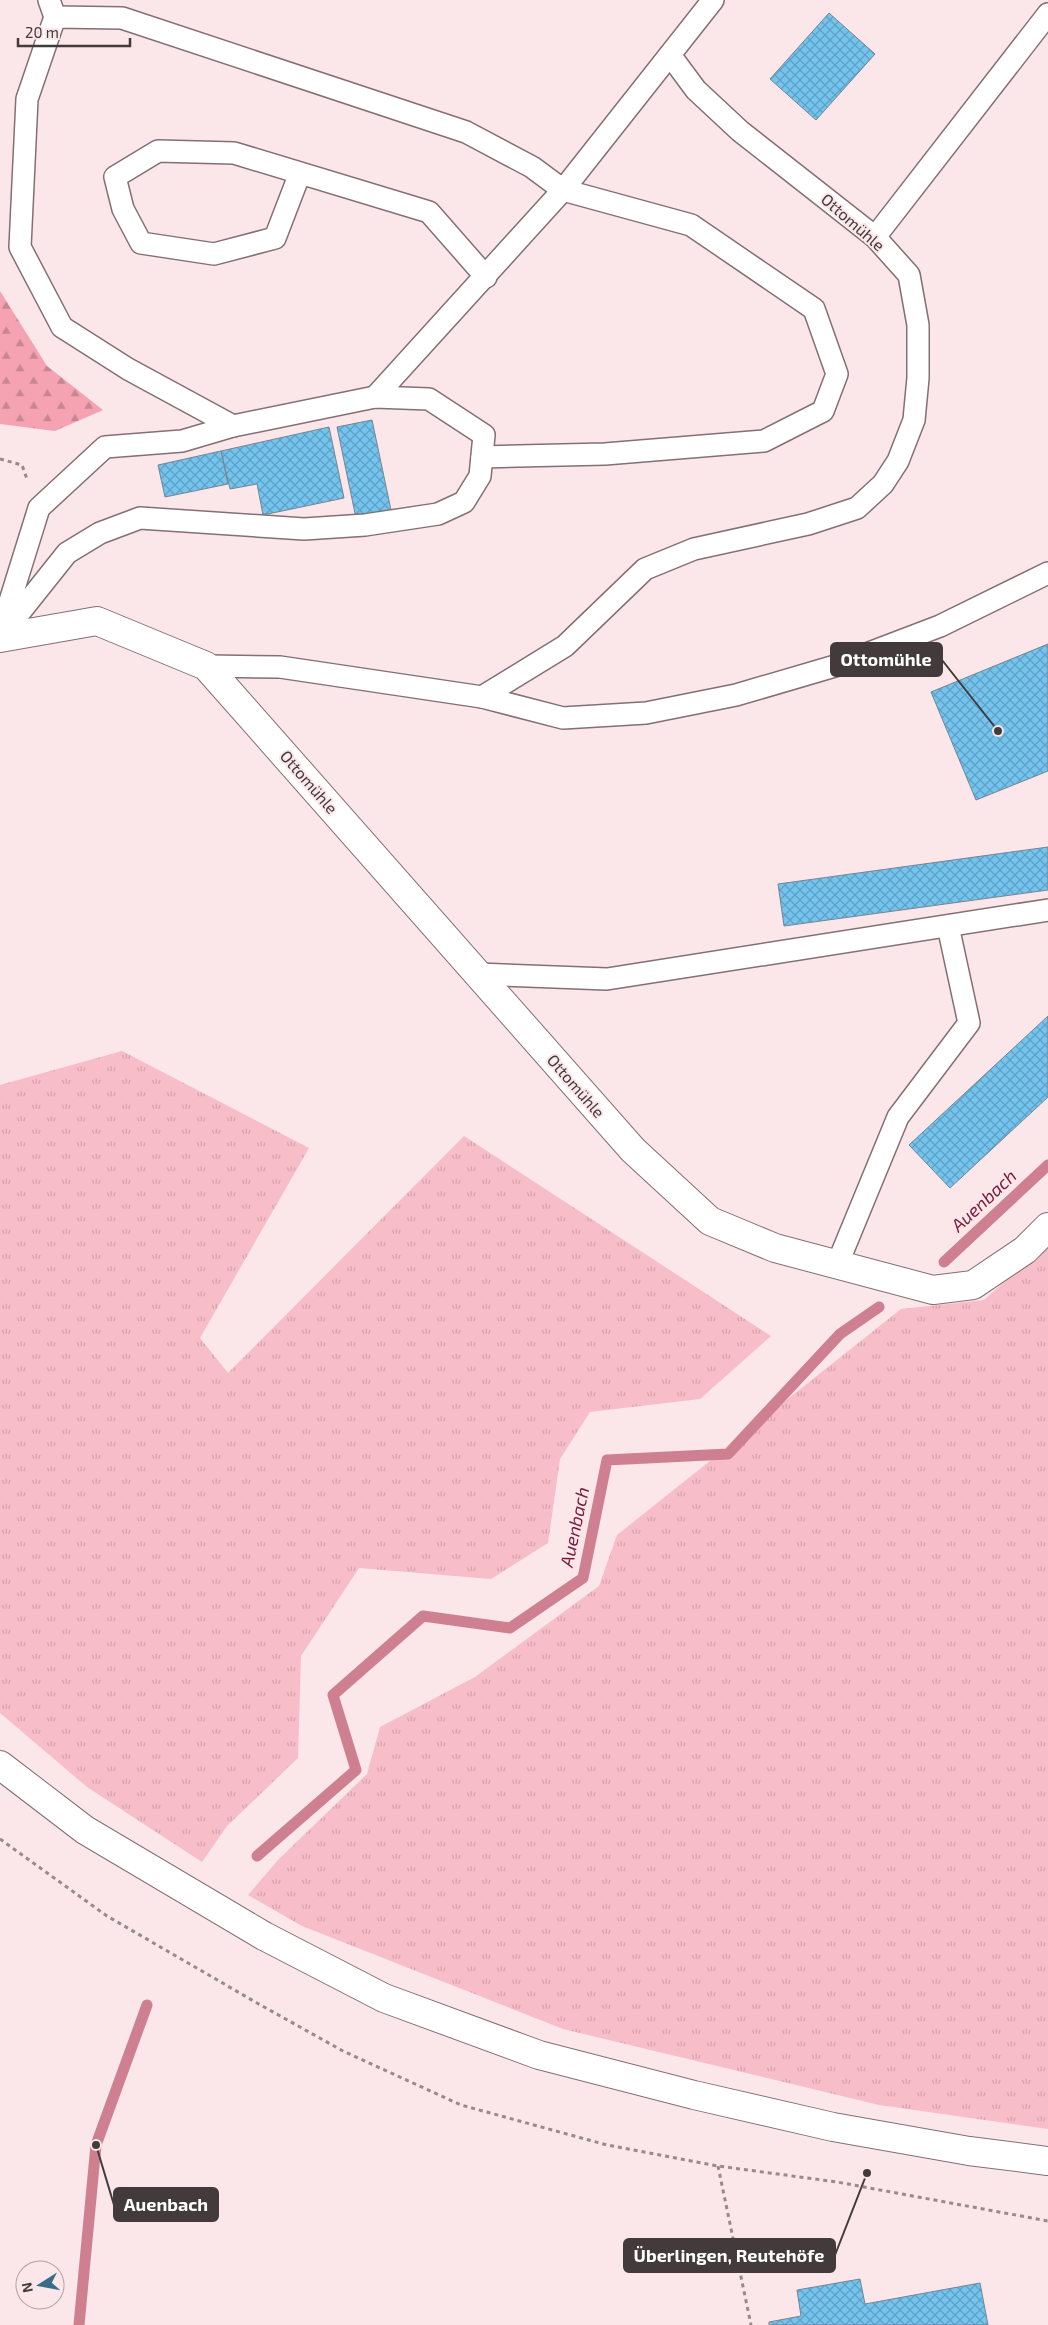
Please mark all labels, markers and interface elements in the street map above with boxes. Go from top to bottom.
scale bar [18,15,130,47]
text: 20 m [25,23,59,41]
street label: Ottomühle [818,189,889,254]
callout: Ottomühle [831,643,942,676]
text: Ottomühle [840,648,932,670]
street label: Ottomühle [277,746,342,817]
street label: Ottomühle [544,1050,609,1121]
water label: Auenbach [945,1165,1021,1237]
water label: Auenbach [555,1485,593,1570]
callout: Auenbach [114,2188,218,2221]
text: Auenbach [124,2193,208,2215]
callout: Überlingen, Reutehöfe [624,2239,835,2272]
text: Überlingen, Reutehöfe [634,2244,824,2266]
north arrow [15,2260,65,2310]
text: N [17,2281,36,2294]

